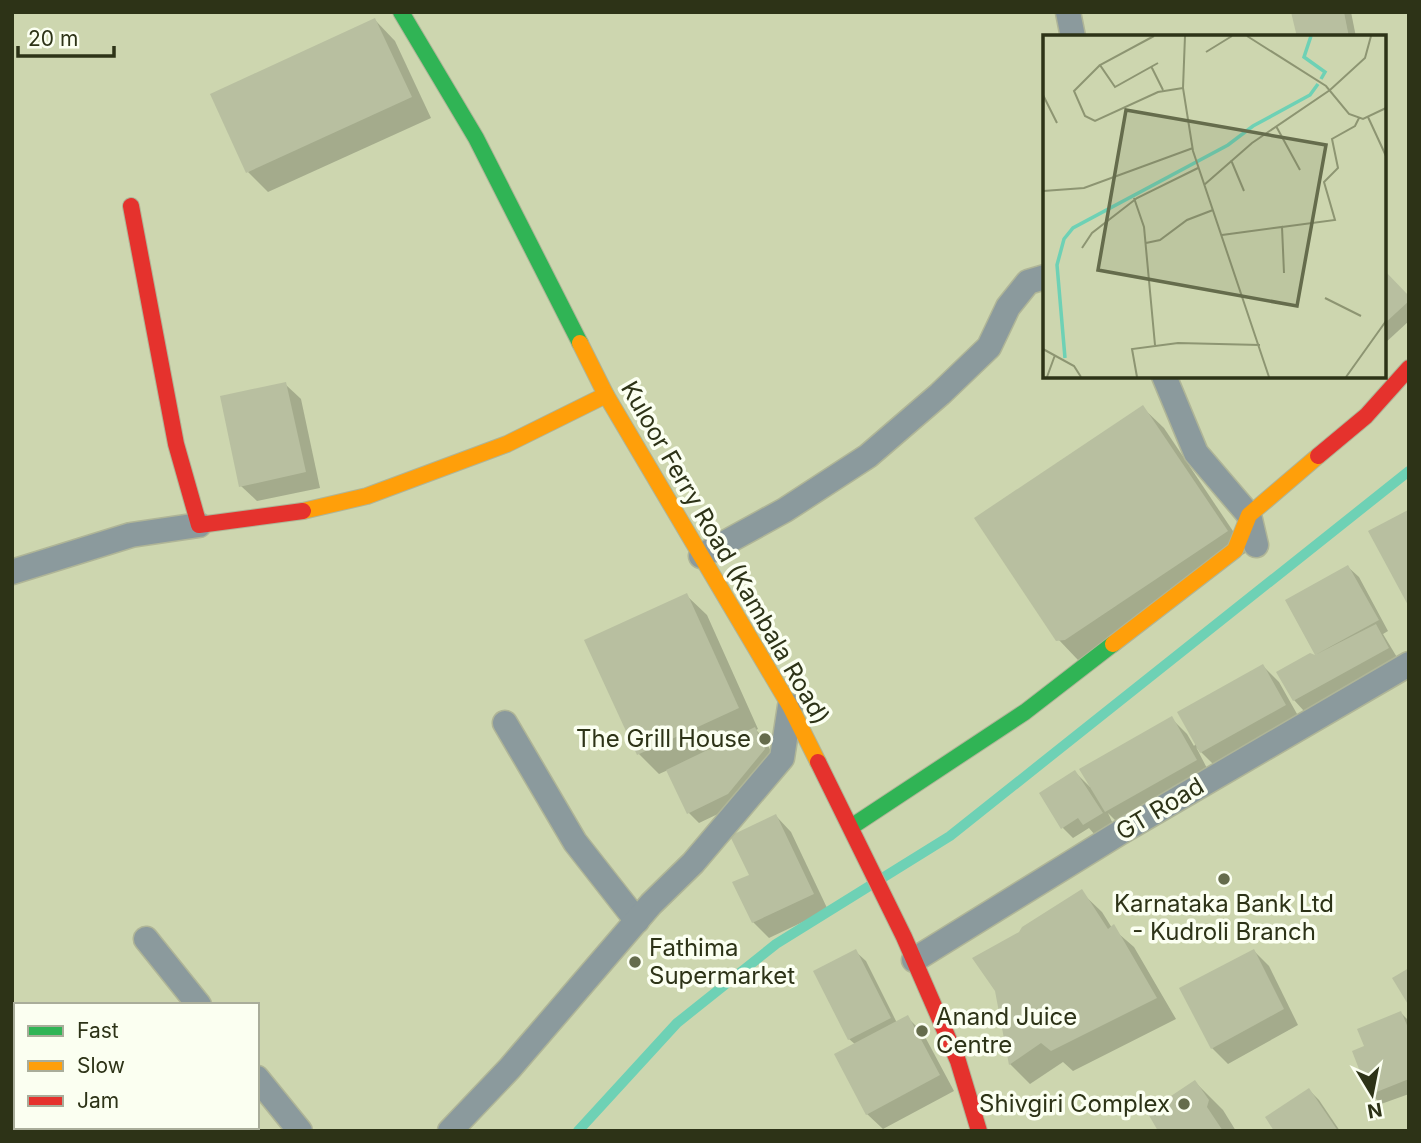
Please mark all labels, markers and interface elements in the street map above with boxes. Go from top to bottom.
scale bar [18,14,114,58]
text: 20 m [28,26,78,51]
inset map [1043,35,1386,378]
street label: Kuloor Ferry Road (Kambala Road) [615,376,836,729]
place label: The Grill House [576,724,751,753]
marker: The Grill House [757,731,773,747]
street label: GT Road [1111,771,1209,846]
marker: Karnataka Bank Ltd - Kudroli Branch [1216,871,1232,887]
place label: Karnataka Bank Ltd - Kudroli Branch [1114,889,1334,946]
place label: Fathima Supermarket [649,933,795,990]
marker: Fathima Supermarket [627,954,643,970]
place label: Anand Juice Centre [936,1002,1077,1059]
legend [14,1003,259,1129]
text: Fast [77,1018,119,1043]
marker: Anand Juice Centre [914,1023,930,1039]
text: Slow [77,1053,125,1078]
north arrow [1337,1059,1407,1129]
text: Jam [77,1088,119,1113]
place label: Shivgiri Complex [979,1089,1170,1118]
marker: Shivgiri Complex [1176,1096,1192,1112]
text: N [1366,1098,1384,1123]

